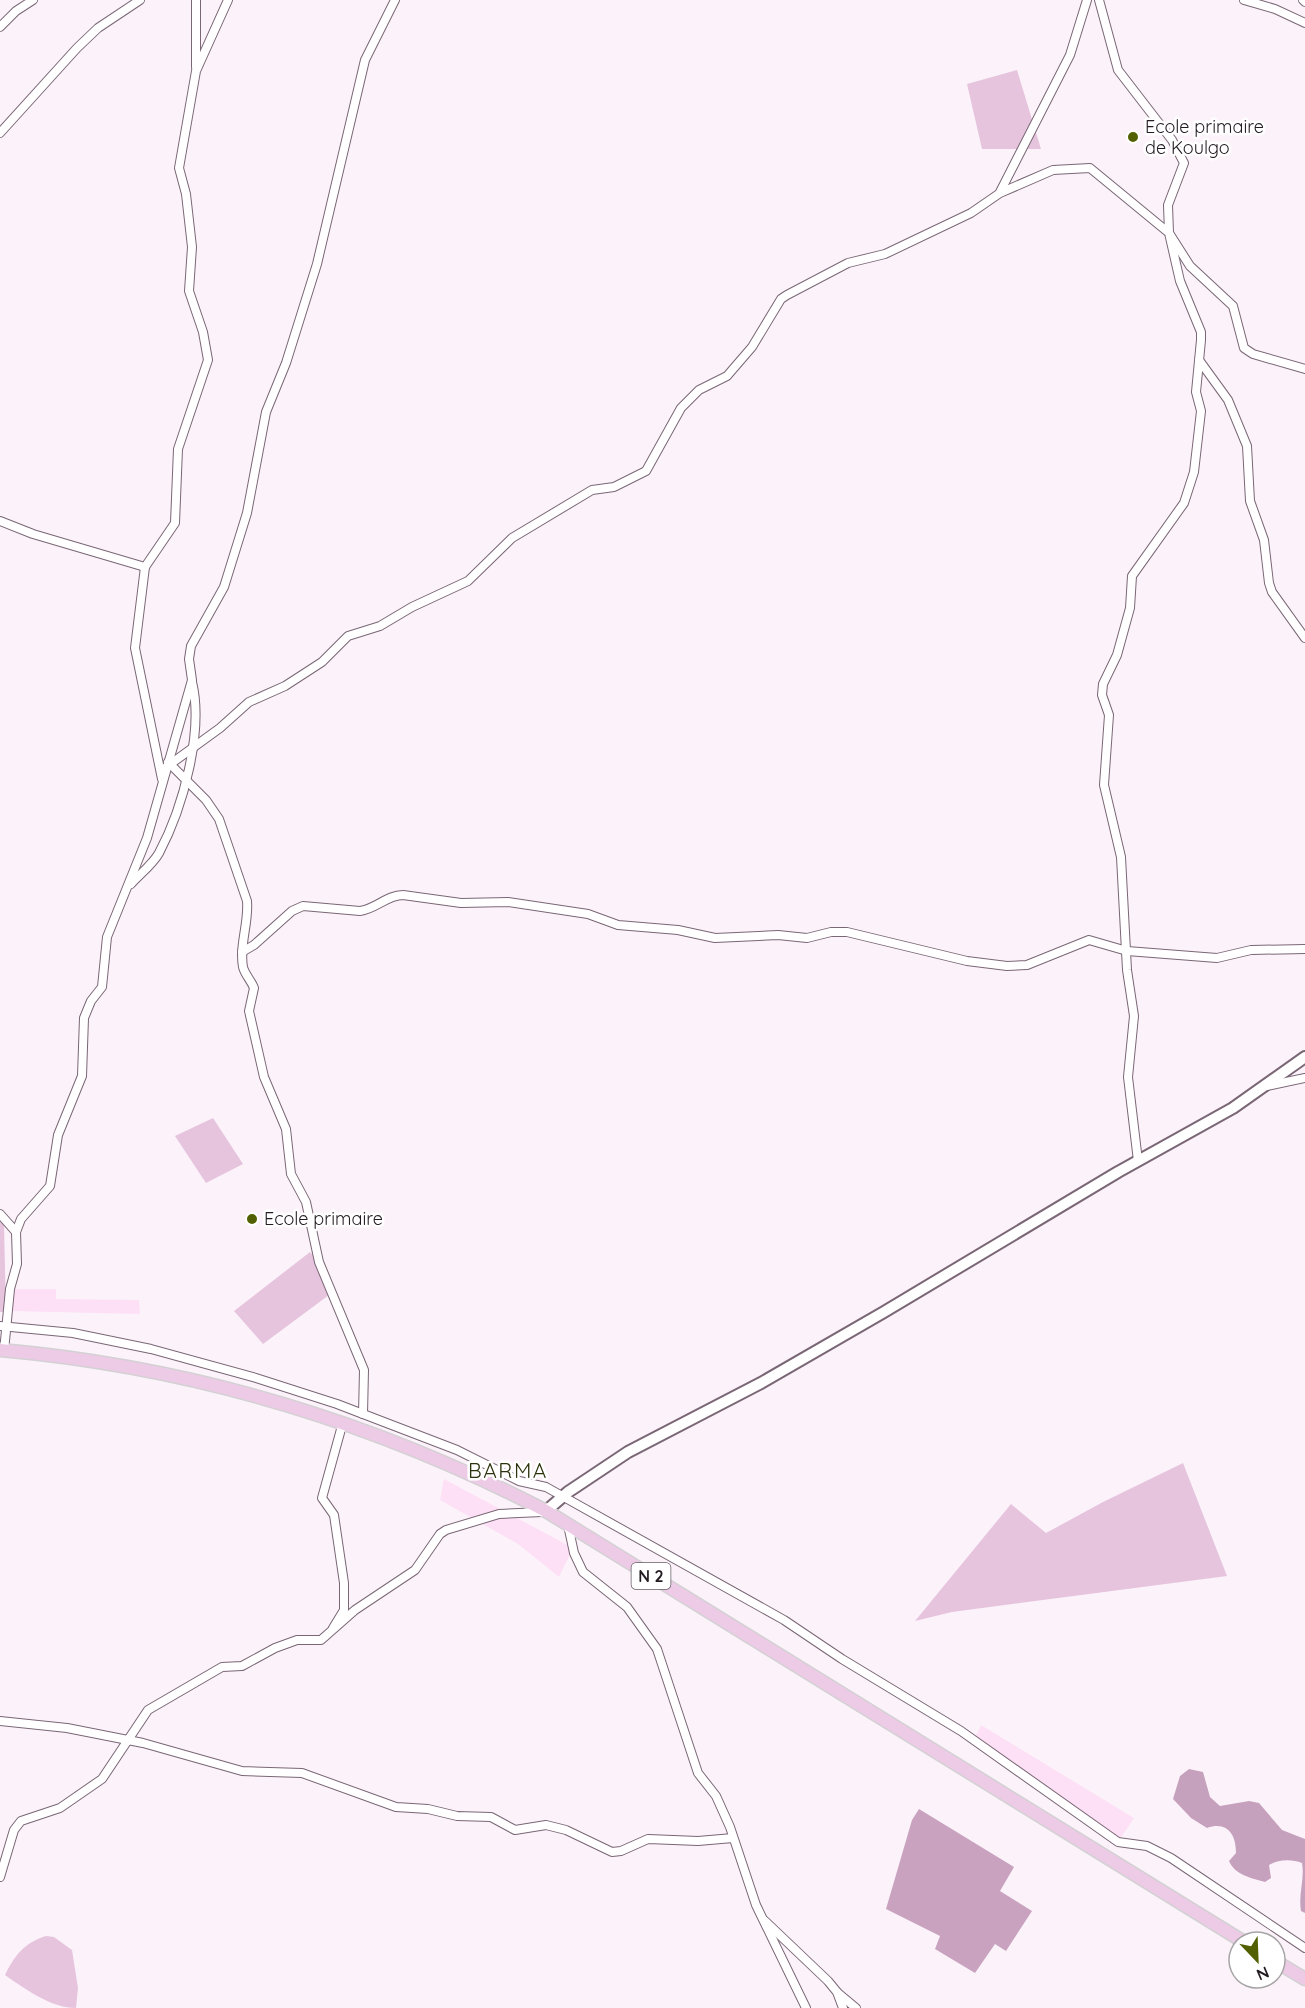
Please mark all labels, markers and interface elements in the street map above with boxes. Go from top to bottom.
place label: Ecole primaire de Koulgo [1145,115,1264,159]
marker: Ecole primaire de Koulgo [1126,130,1140,144]
place label: Ecole primaire [264,1207,383,1230]
marker: Ecole primaire [245,1212,259,1226]
district label: BARMA [468,1457,548,1483]
road number: N 2 [632,1563,670,1589]
north arrow [1227,1930,1287,1990]
text: N [1254,1962,1272,1985]

